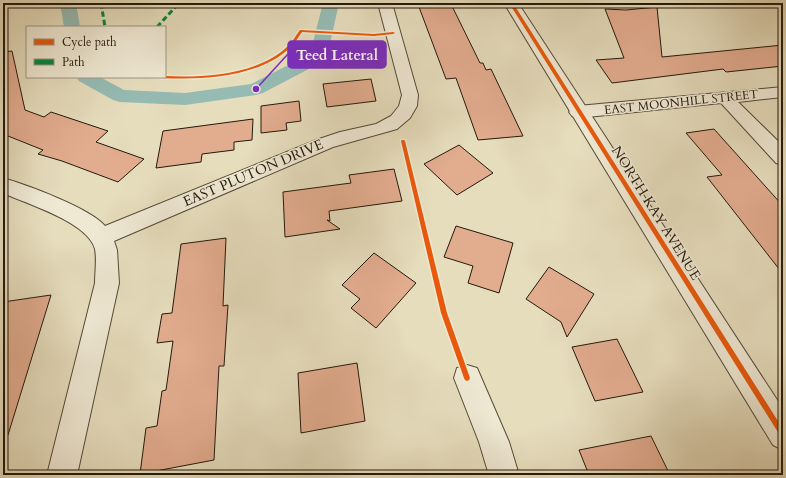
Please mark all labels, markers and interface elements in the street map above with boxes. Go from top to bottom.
legend [26,26,166,78]
text: Cycle path [62,34,117,50]
callout: Teed Lateral [288,41,386,68]
text: Teed Lateral [296,45,379,65]
text: Path [62,54,85,70]
street label: EAST MOONHILL STREET [603,86,759,118]
street label: EAST PLUTON DRIVE [180,135,326,211]
street label: NORTH KAY AVENUE [607,142,705,284]

